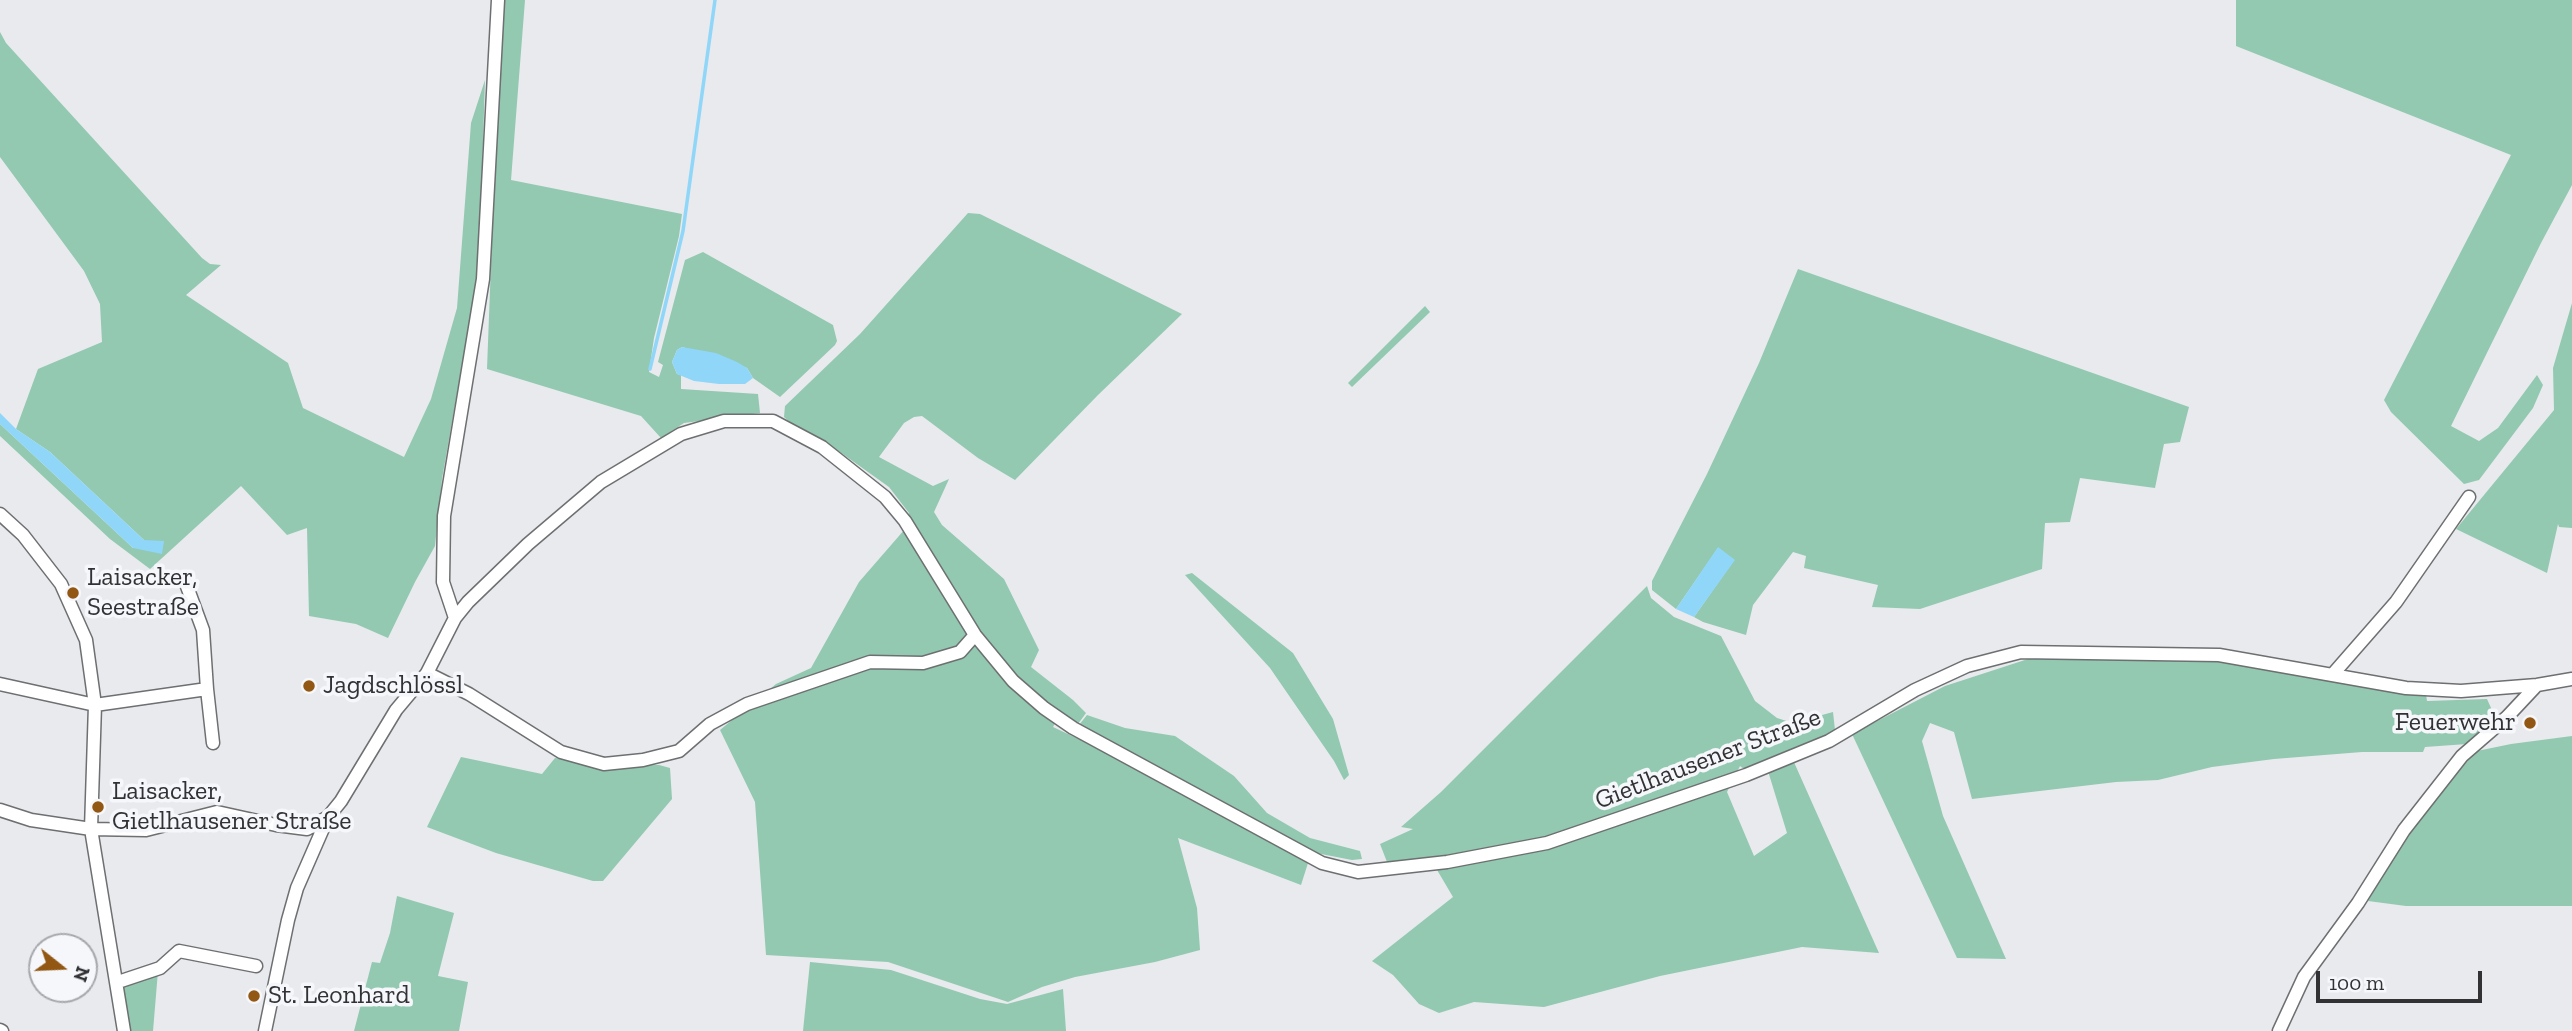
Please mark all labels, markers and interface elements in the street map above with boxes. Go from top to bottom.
place label: Laisacker, Seestraße [87,562,199,624]
marker: Laisacker, Seestraße [65,585,81,601]
place label: Jagdschlössl [323,670,463,702]
marker: Jagdschlössl [301,678,317,694]
street label: Gietlhausener Straße [1591,702,1825,816]
place label: Feuerwehr [2395,707,2516,739]
marker: Feuerwehr [2522,715,2538,731]
place label: Laisacker, Gietlhausener Straße [112,776,351,838]
marker: Laisacker, Gietlhausener Straße [90,799,106,815]
north arrow [28,933,98,1003]
scale bar [2320,958,2486,1002]
text: N [68,964,95,984]
text: 100 m [2329,970,2384,995]
place label: St. Leonhard [268,980,410,1012]
marker: St. Leonhard [246,988,262,1004]

